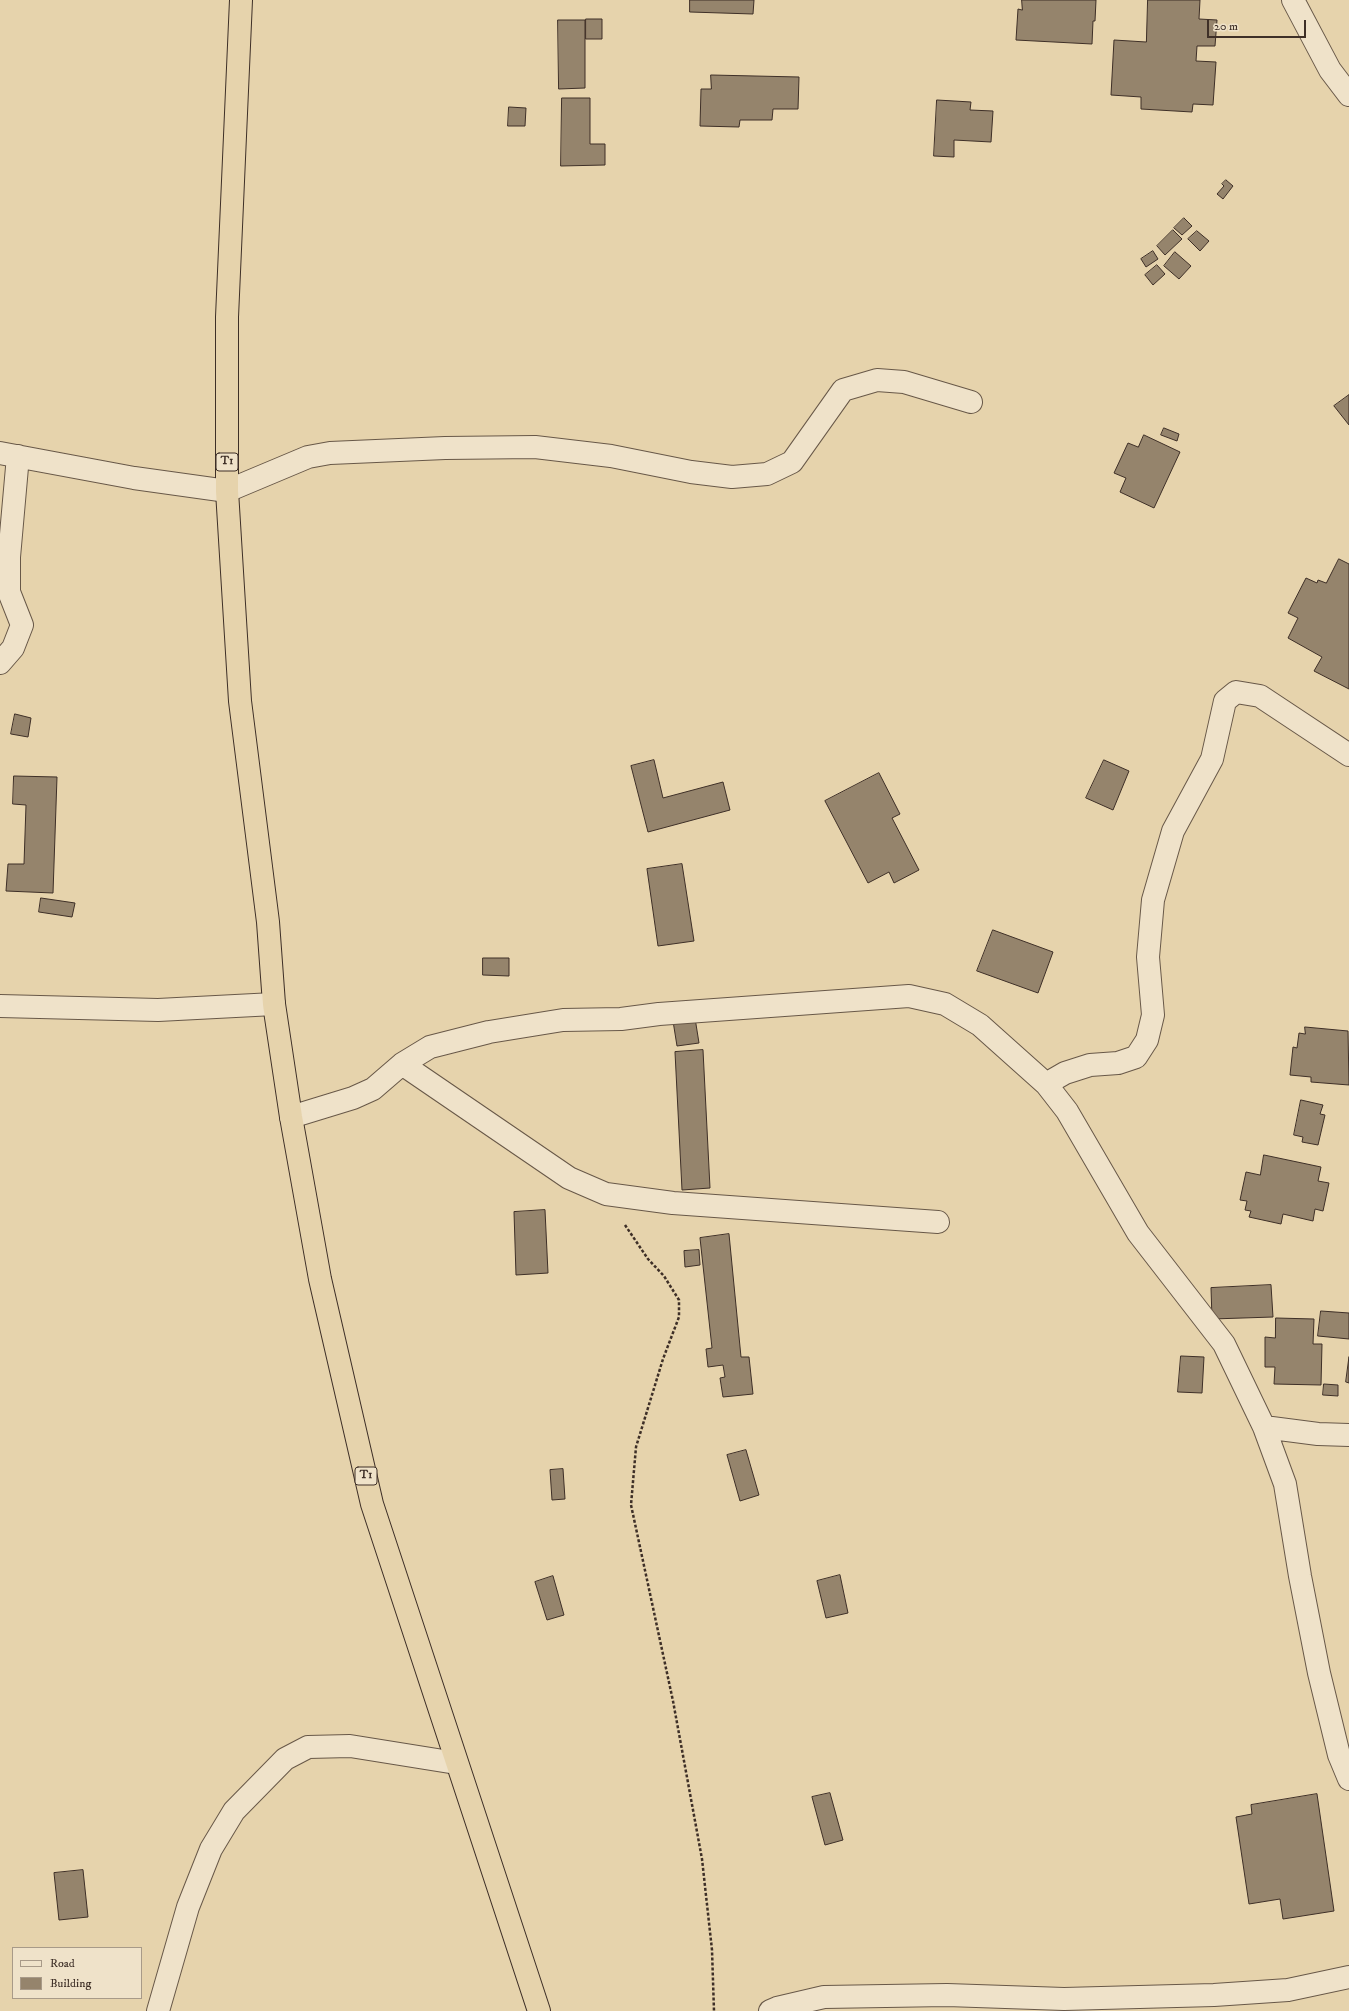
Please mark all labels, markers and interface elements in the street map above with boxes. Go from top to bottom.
scale bar [1209,12,1308,38]
text: 20 m [1214,19,1238,34]
road number: T1 [216,453,238,471]
road number: T1 [355,1467,377,1485]
legend [12,1947,142,1999]
text: Road [50,1956,75,1971]
text: Building [50,1976,91,1991]

